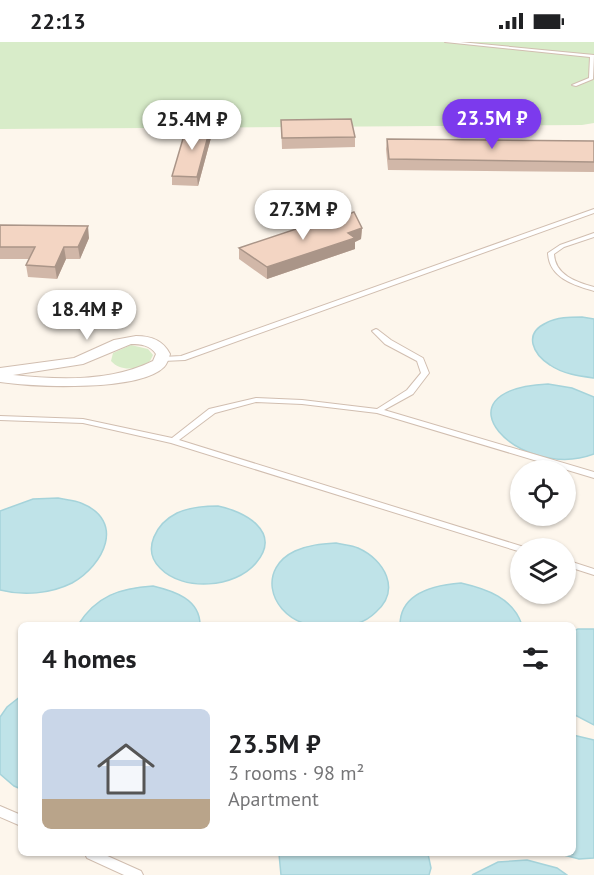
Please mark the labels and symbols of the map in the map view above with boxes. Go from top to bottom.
pin: 23.5M ₽ [437,99,547,150]
pin: 25.4M ₽ [137,100,247,151]
pin: 27.3M ₽ [248,190,358,241]
pin: 18.4M ₽ [32,290,142,341]

